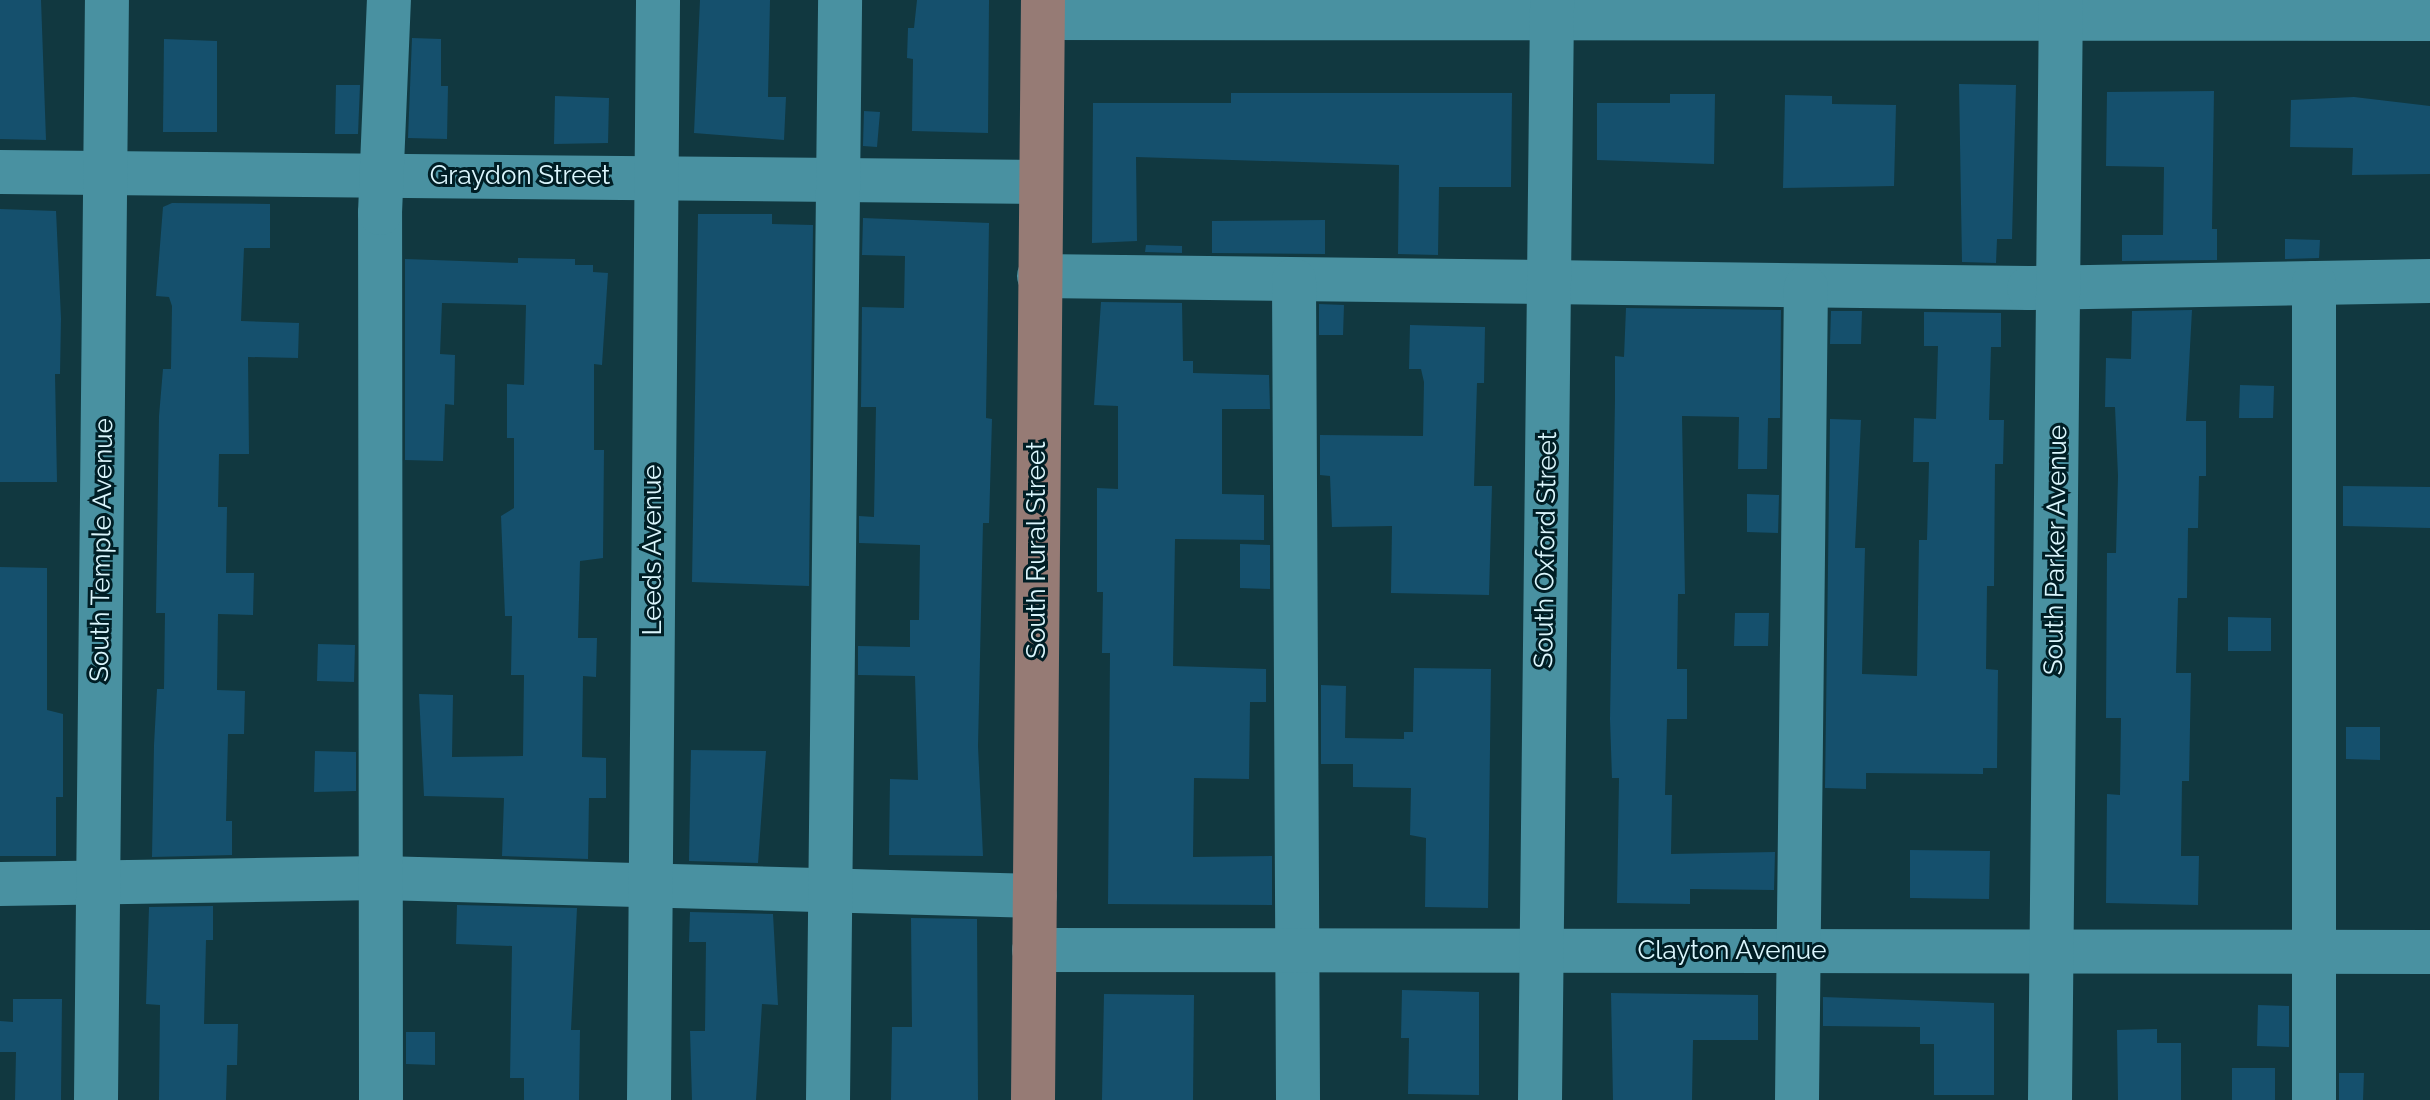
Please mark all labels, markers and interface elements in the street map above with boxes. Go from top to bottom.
street label: Graydon Street [430,160,610,192]
street label: South Temple Avenue [84,417,120,683]
street label: South Parker Avenue [2038,424,2074,676]
street label: South Oxford Street [1528,431,1564,669]
street label: South Rural Street [1021,441,1053,659]
street label: Leeds Avenue [637,464,669,636]
street label: Clayton Avenue [1637,935,1827,967]

